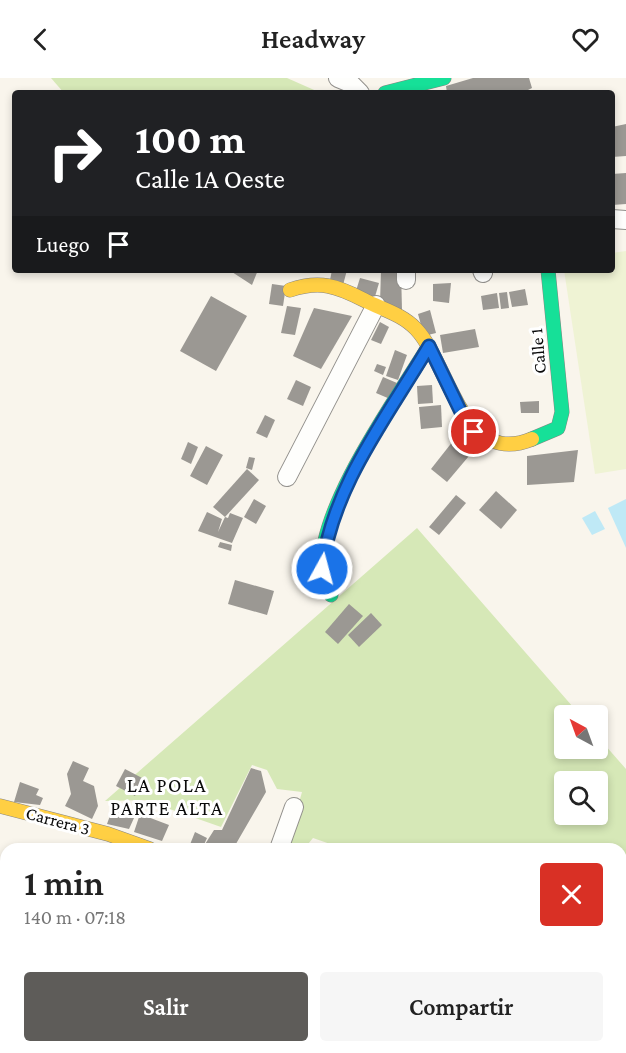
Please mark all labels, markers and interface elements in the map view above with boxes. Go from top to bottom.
icon: back [24,23,57,56]
icon: heart [569,23,602,56]
text: Headway [261,24,365,54]
icon: right [36,114,114,192]
text: 100 m [135,115,245,162]
text: Calle 1A Oeste [135,164,285,194]
icon: arrive [102,228,135,261]
text: Luego [36,232,90,257]
street label: Calle 1 [526,327,550,375]
pin [448,406,499,457]
icon: arrive [457,415,490,448]
position arrow [290,537,354,601]
north arrow [554,705,608,759]
map controls [554,705,608,825]
button: search [554,771,608,825]
district label: LA POLA PARTE ALTA [110,774,224,819]
street label: Carrera 3 [24,803,92,839]
text: 1 min [24,863,104,903]
button: close [540,863,603,926]
text: 140 m · 07:18 [24,906,126,928]
button: Salir [24,972,308,1041]
button: Compartir [320,972,603,1041]

